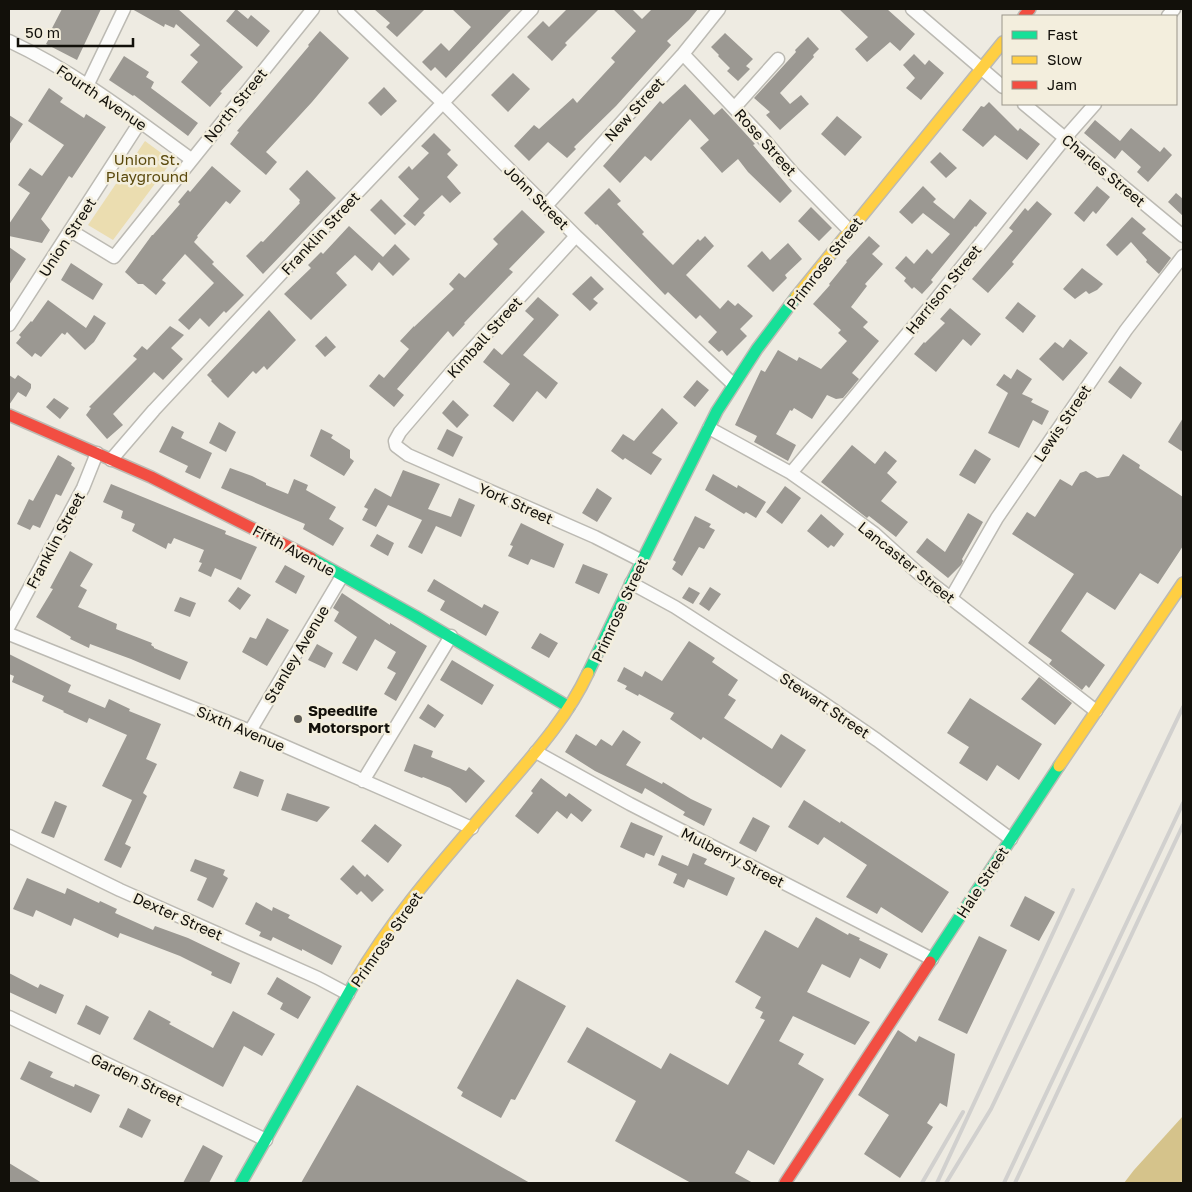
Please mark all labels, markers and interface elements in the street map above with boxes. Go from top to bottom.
scale bar [18,15,132,47]
legend [1002,15,1177,105]
text: 50 m [25,23,60,41]
text: Fast [1047,25,1078,43]
text: Slow [1047,50,1082,68]
street label: Fourth Avenue [53,60,151,134]
street label: North Street [200,64,270,146]
street label: New Street [600,73,668,145]
text: Jam [1047,75,1077,93]
street label: Rose Street [731,105,801,179]
street label: Charles Street [1059,130,1149,210]
park label: Union St. Playground [106,150,188,185]
street label: John Street [501,161,573,233]
street label: Franklin Street [277,188,363,278]
street label: Union Street [35,194,99,280]
street label: Primrose Street [782,213,866,313]
street label: Harrison Street [901,241,985,337]
street label: Kimball Street [443,293,525,381]
street label: Lewis Street [1030,381,1094,465]
street label: York Street [476,479,556,527]
street label: Franklin Street [22,489,88,591]
street label: Lancaster Street [855,517,959,607]
street label: Fifth Avenue [250,521,338,579]
street label: Primrose Street [587,555,651,665]
street label: Stanley Avenue [260,601,332,706]
street label: Stewart Street [777,668,873,742]
street label: Sixth Avenue [194,701,288,755]
place label: Speedlife Motorsport [308,701,390,736]
marker: Speedlife Motorsport [292,713,304,725]
street label: Mulberry Street [678,823,788,891]
street label: Hale Street [952,843,1012,921]
street label: Dexter Street [130,888,226,944]
street label: Primrose Street [346,888,426,990]
street label: Garden Street [88,1049,186,1109]

